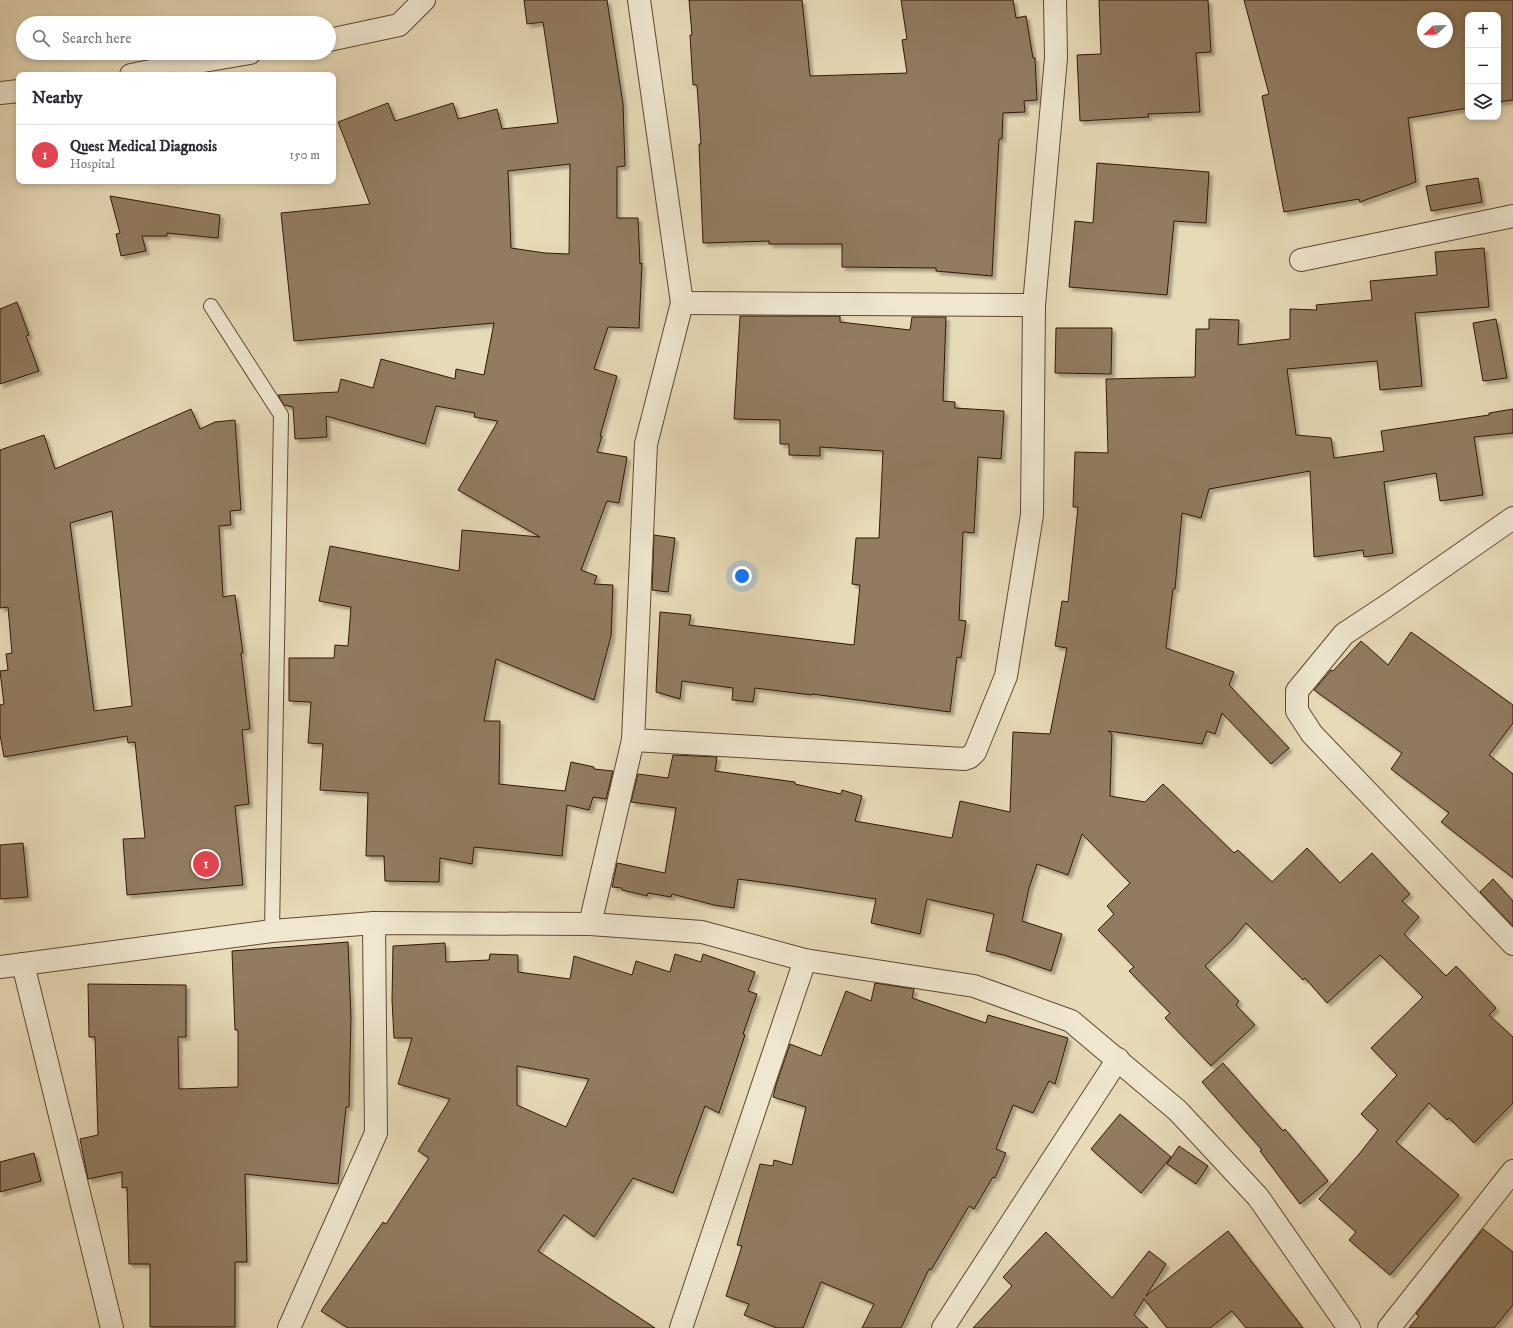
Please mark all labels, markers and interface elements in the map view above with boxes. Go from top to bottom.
north arrow [1417,12,1453,48]
map controls [1465,12,1501,120]
button: + [1465,12,1501,48]
search box [16,16,336,60]
icon: search [30,27,52,49]
text: Search here [62,29,131,48]
button: − [1465,48,1501,84]
button: layers [1465,84,1501,120]
text: Nearby [32,87,82,109]
text: Quest Medical Diagnosis [70,137,217,156]
text: 1 [43,147,47,163]
text: 150 m [289,147,320,163]
text: Hospital [70,156,115,172]
your location [732,566,752,586]
pin: 1 [193,849,219,879]

